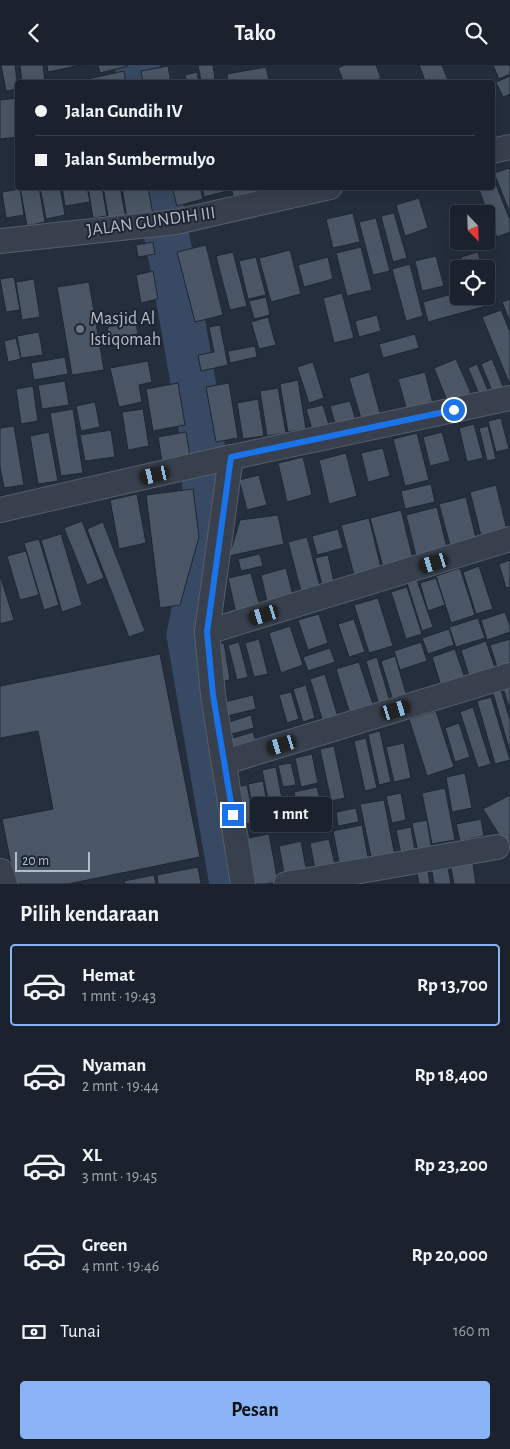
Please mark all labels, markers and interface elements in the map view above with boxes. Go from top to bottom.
icon: back [20,19,48,47]
icon: search [462,19,490,47]
text: Tako [234,22,276,44]
text: Jalan Gundih IV [65,102,183,121]
text: Jalan Sumbermulyo [65,150,215,169]
street label: JALAN GUNDIH III [86,204,216,240]
north arrow [450,205,495,250]
map controls [450,205,495,305]
button: locate [450,260,495,305]
place label: Masjid Al Istiqomah [90,310,161,349]
marker: Masjid Al Istiqomah [74,323,86,335]
route start [443,399,465,421]
car [138,464,171,486]
car [417,551,450,575]
car [247,603,280,627]
car [379,698,412,722]
car [265,733,298,757]
callout: 1 mnt [250,797,333,833]
route end [222,804,244,826]
text: 1 mnt [274,806,308,822]
scale bar [15,849,90,872]
text: 20 m [22,854,49,868]
text: Pilih kendaraan [20,903,159,925]
icon: car [22,963,67,1008]
text: Hemat [82,966,135,985]
text: Rp 13,700 [417,976,488,995]
text: 1 mnt · 19:43 [82,988,156,1004]
icon: car [22,1053,67,1098]
text: Nyaman [82,1056,146,1075]
text: Rp 18,400 [415,1066,488,1085]
text: 2 mnt · 19:44 [82,1078,159,1094]
icon: car [22,1143,67,1188]
text: XL [82,1146,102,1165]
text: Rp 23,200 [414,1156,488,1175]
text: 3 mnt · 19:45 [82,1168,157,1184]
icon: car [22,1233,67,1278]
text: Green [82,1236,128,1255]
text: Rp 20,000 [412,1246,488,1265]
text: 4 mnt · 19:46 [82,1258,159,1274]
icon: cash [20,1318,48,1346]
text: Tunai [60,1322,101,1341]
text: 160 m [453,1323,490,1339]
button: Pesan [20,1381,490,1439]

